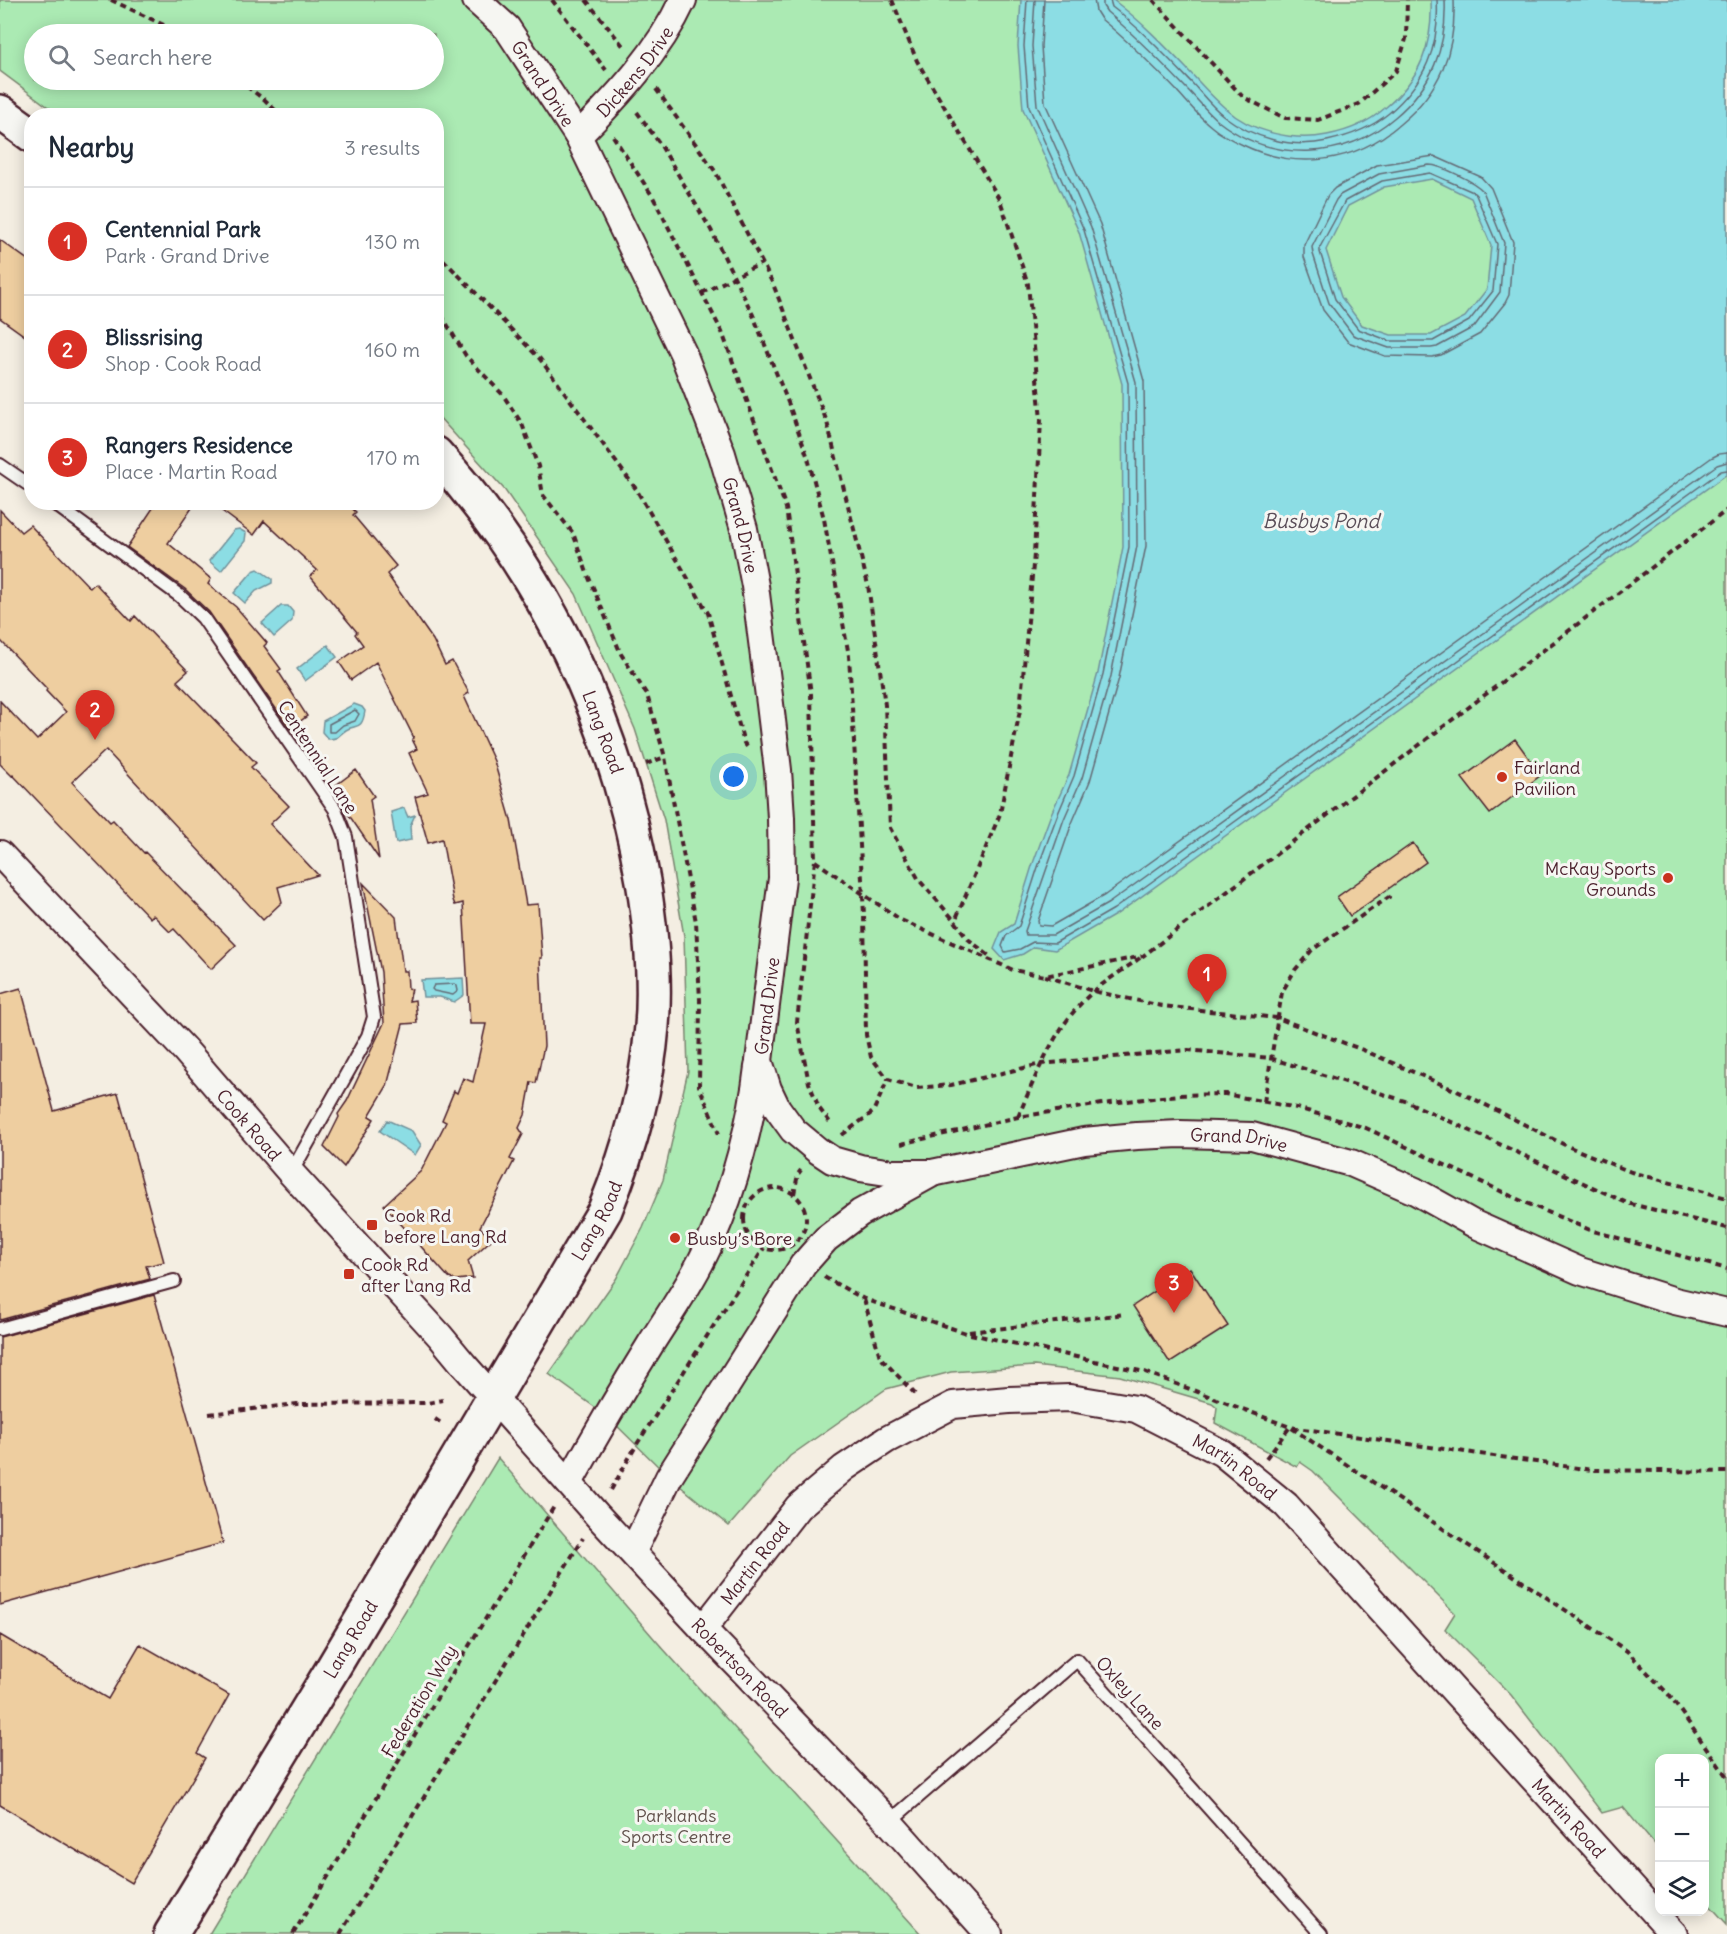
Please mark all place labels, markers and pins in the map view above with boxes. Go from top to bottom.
pin: 2 [76,690,115,740]
place label: Fairland Pavilion [1514,756,1581,800]
marker: Fairland Pavilion [1495,770,1509,784]
place label: McKay Sports Grounds [1545,857,1656,901]
marker: McKay Sports Grounds [1661,871,1675,885]
pin: 1 [1188,954,1226,1004]
place label: Cook Rd before Lang Rd [384,1204,507,1248]
marker: Cook Rd before Lang Rd [365,1218,379,1232]
place label: Busby’s Bore [687,1227,792,1250]
marker: Busby’s Bore [668,1231,682,1245]
place label: Cook Rd after Lang Rd [361,1253,471,1297]
pin: 3 [1154,1264,1194,1313]
marker: Cook Rd after Lang Rd [342,1267,356,1281]

